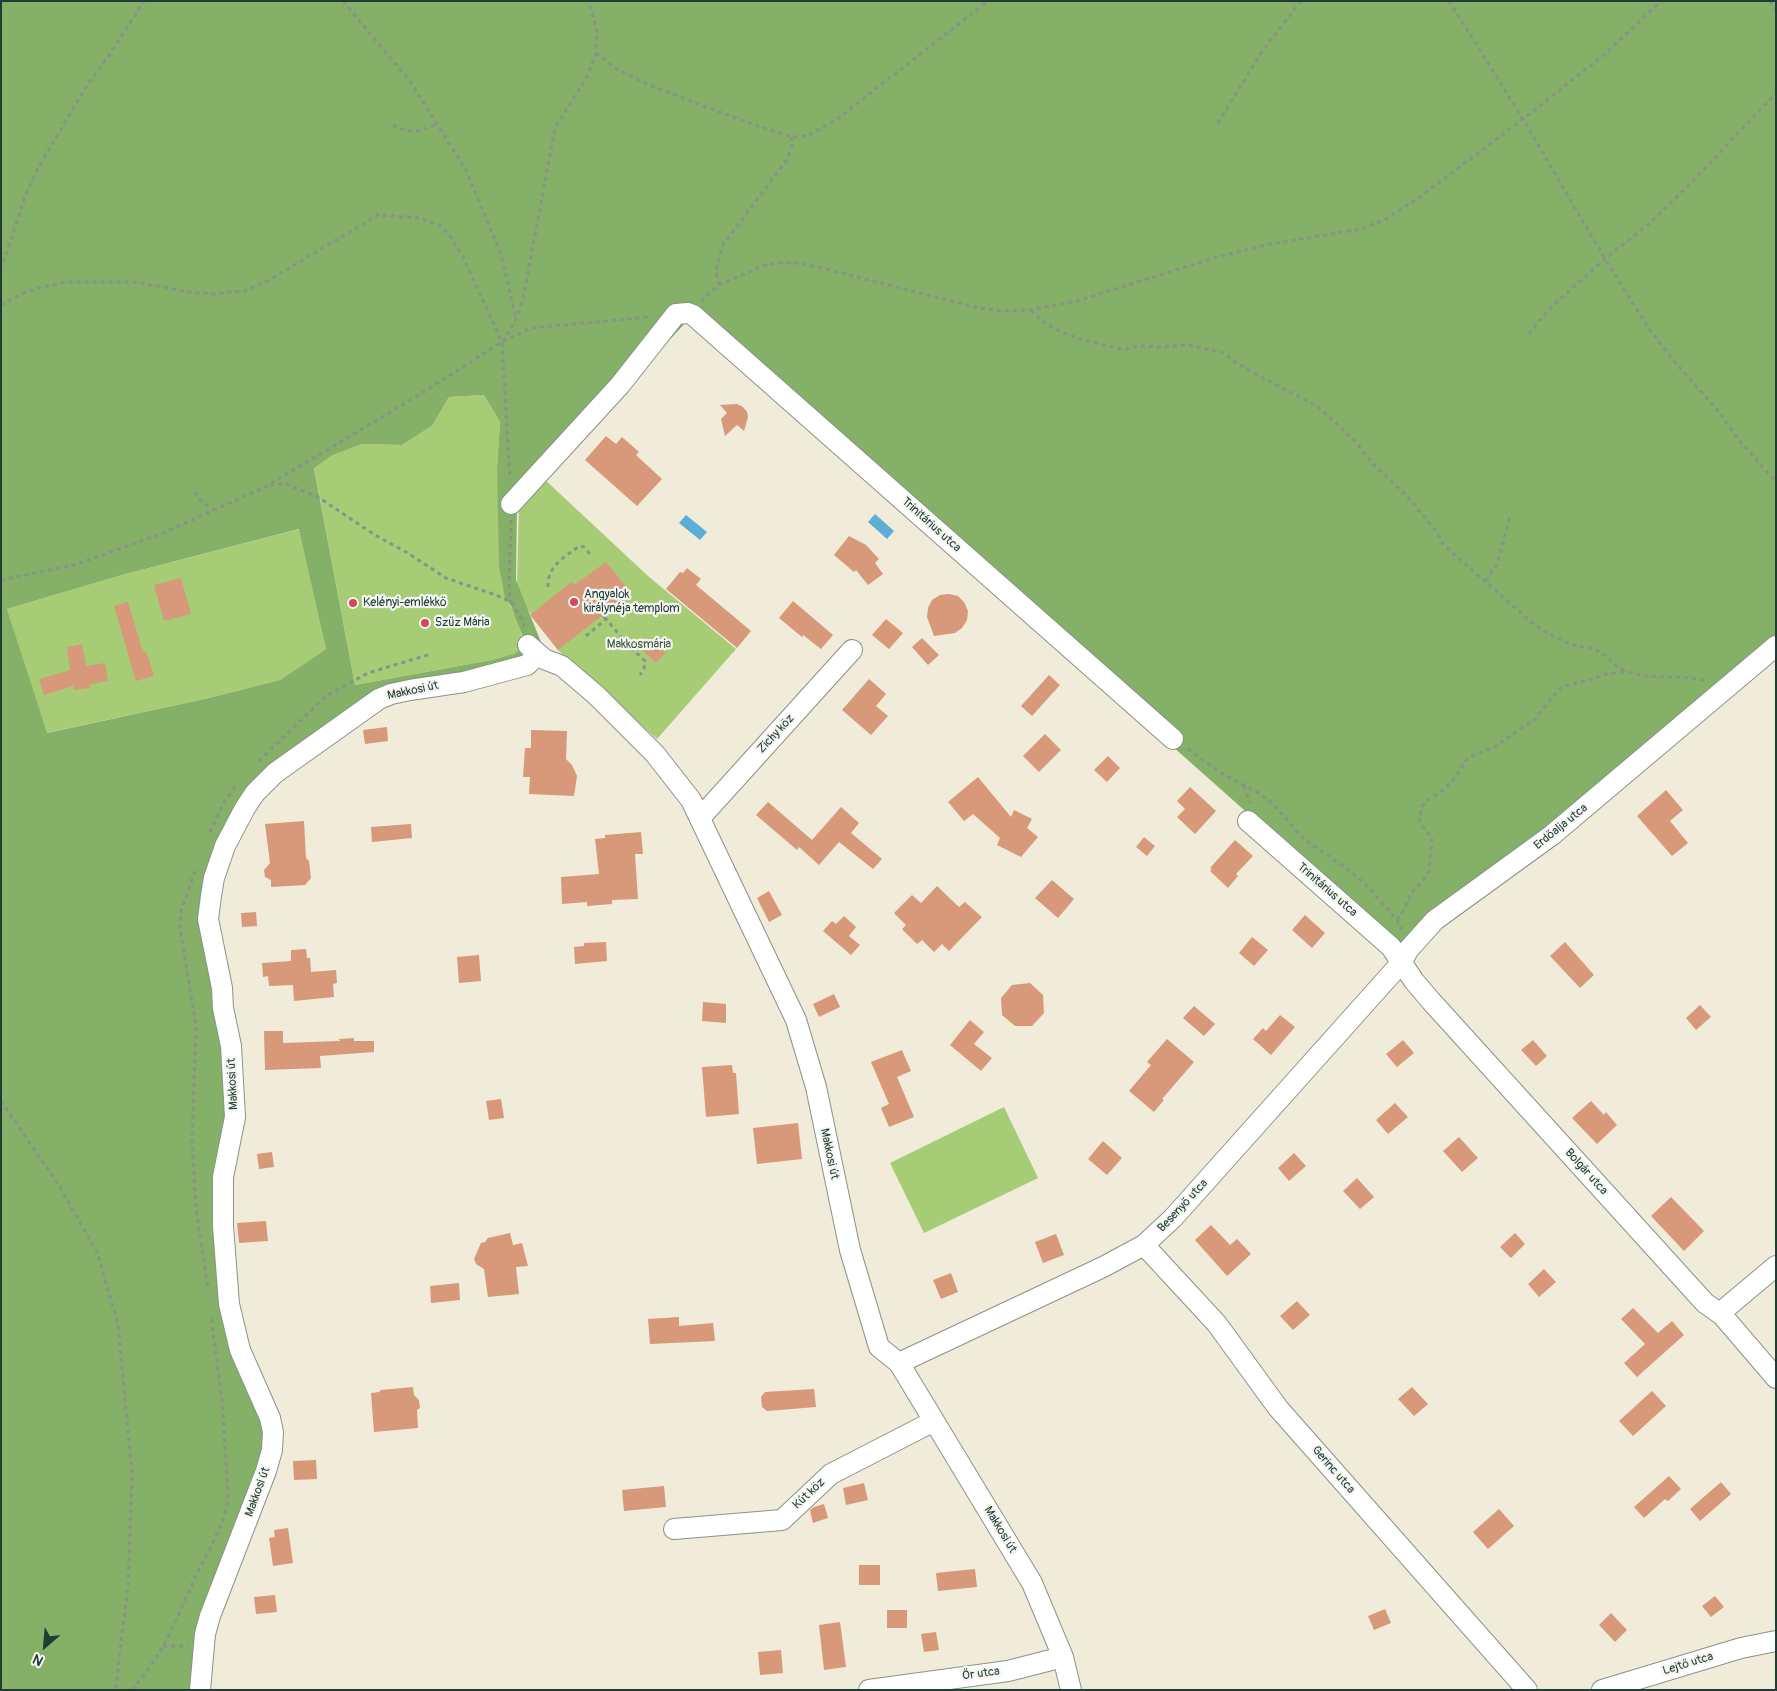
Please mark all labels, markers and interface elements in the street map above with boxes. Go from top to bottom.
street label: Trinitárius utca [898,495,964,555]
place label: Angyalok királynéja templom [584,588,680,616]
place label: Kelényi-emlékkő [363,596,447,610]
marker: Angyalok királynéja templom [568,596,580,608]
marker: Kelényi-emlékkő [347,597,359,609]
place label: Szűz Mária [435,616,490,630]
marker: Szűz Mária [419,617,431,629]
park label: Makkosmária [607,638,671,652]
street label: Makkosi út [386,679,440,703]
street label: Zichy köz [755,712,797,756]
street label: Erdőalja utca [1531,801,1591,853]
street label: Trinitárius utca [1294,860,1360,920]
street label: Makkosi út [224,1058,242,1110]
street label: Makkosi út [817,1127,841,1181]
street label: Bolgár utca [1562,1146,1610,1198]
street label: Besenyő utca [1155,1177,1211,1235]
street label: Gerinc utca [1308,1443,1358,1497]
street label: Makkosi út [242,1465,274,1519]
street label: Kút köz [790,1476,828,1512]
street label: Makkosi út [980,1504,1020,1556]
north arrow [20,1621,70,1671]
text: N [30,1650,46,1670]
street label: Lejtő utca [1661,1650,1715,1678]
street label: Őr utca [961,1664,1001,1684]

